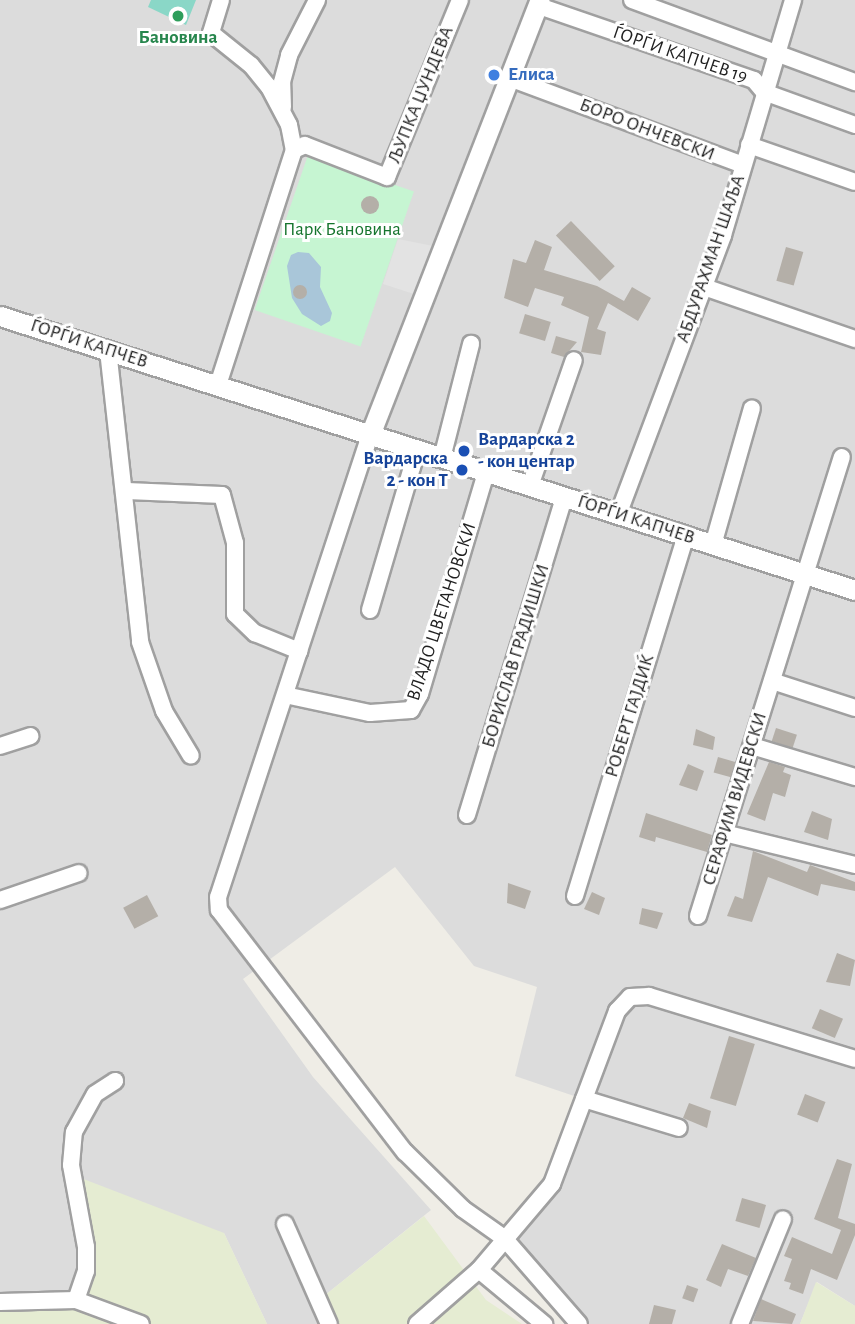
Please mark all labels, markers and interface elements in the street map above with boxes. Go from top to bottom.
marker: Бановина [170,8,186,24]
street label: ЃОРЃИ КАПЧЕВ 19 [610,21,750,89]
street label: ЉУПКА ЏУНДЕВА [383,23,459,167]
place label: Бановина [139,27,217,49]
place label: Елиса [508,64,555,86]
marker: Елиса [486,67,502,83]
street label: БОРО ОНЧЕВСКИ [576,94,718,166]
street label: АБДУРАХМАН ШАЉА [672,172,750,346]
park label: Парк Бановина [283,219,401,241]
street label: ЃОРЃИ КАПЧЕВ [27,314,151,374]
place label: Вардарска 2 - кон центар [478,429,575,473]
marker: Вардарска 2 - кон центар [456,443,472,459]
place label: Вардарска 2 - кон Т [363,448,448,492]
marker: Вардарска 2 - кон Т [454,462,470,478]
street label: ЃОРЃИ КАПЧЕВ [574,490,698,550]
street label: ВЛАДО ЦВЕТАНОВСКИ [402,520,482,704]
street label: БОРИСЛАВ ГРАДИШКИ [477,561,555,751]
street label: РОБЕРТ ГАЈДИЌ [600,652,660,780]
street label: СЕРАФИМ ВИДЕВСКИ [698,710,772,888]

